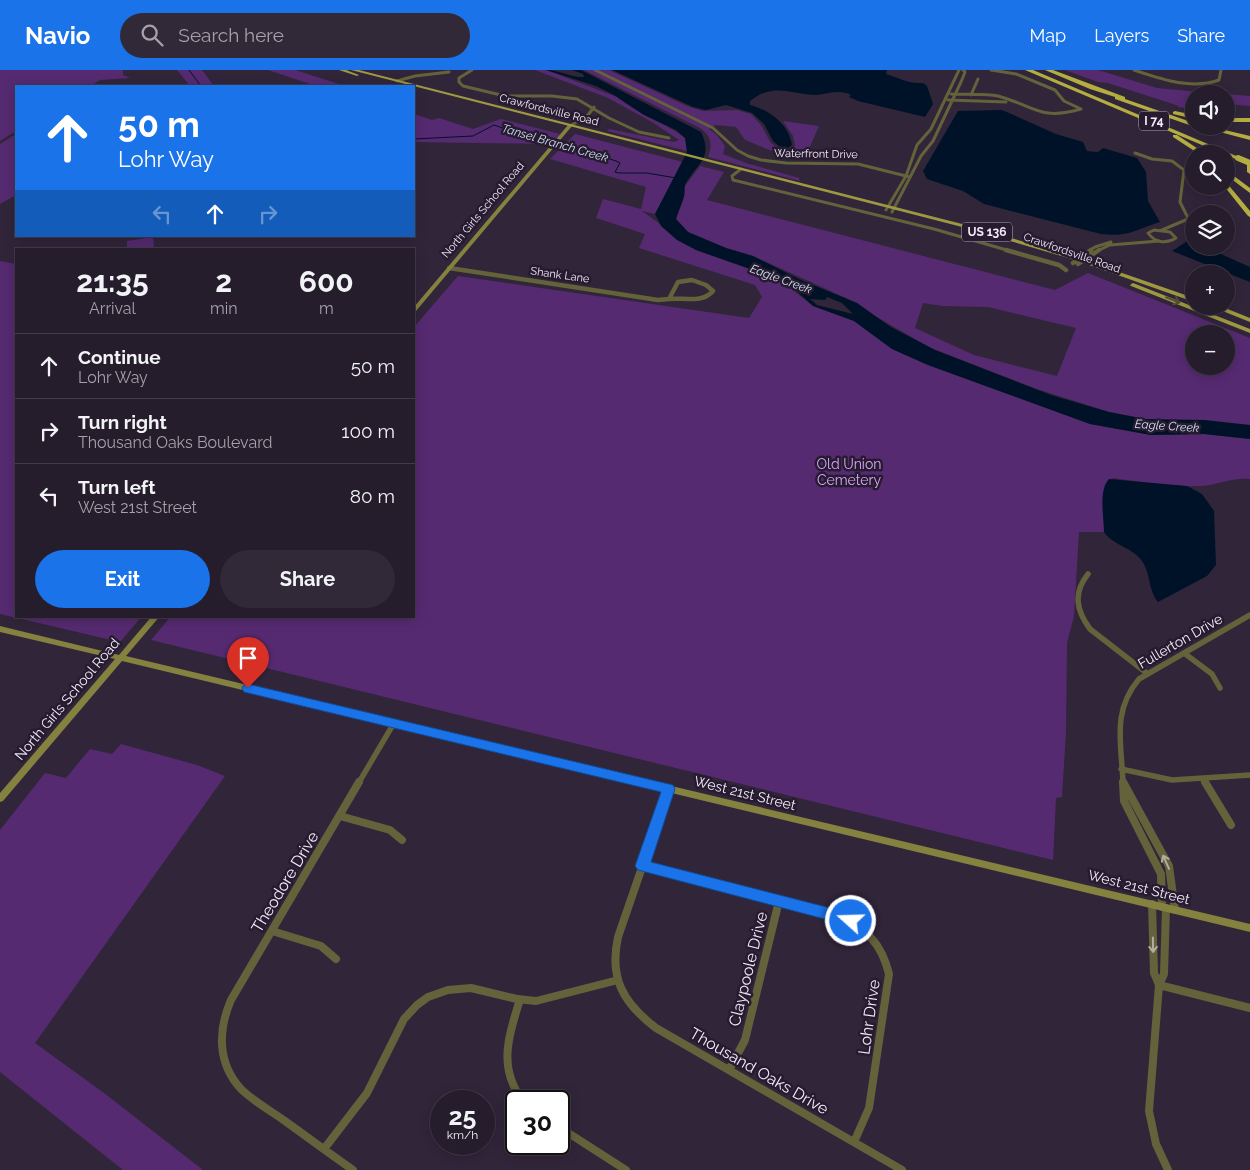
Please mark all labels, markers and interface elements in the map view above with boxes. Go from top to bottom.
search box [120,13,470,58]
text: Navio [25,21,90,50]
icon: search [138,21,166,49]
text: Search here [178,24,284,46]
text: Map [1030,25,1066,46]
text: Layers [1094,25,1149,46]
text: Share [1177,25,1225,46]
map controls [1185,85,1235,375]
button: sound [1185,85,1235,135]
street label: Crawfordsville Road [498,91,600,129]
text: 50 m [118,104,200,145]
icon: ahead [35,105,100,170]
road number: I 74 [1139,111,1169,130]
water label: Tansel Branch Creek [500,121,610,165]
button: search [1185,145,1235,195]
text: Lohr Way [118,146,214,172]
street label: Waterfront Drive [774,147,859,161]
street label: North Girls School Road [439,159,527,261]
icon: left [148,200,176,228]
icon: ahead [201,200,229,228]
icon: right [254,200,282,228]
button: layers [1185,205,1235,255]
road number: US 136 [962,222,1012,242]
street label: Crawfordsville Road [1022,230,1122,276]
water label: Eagle Creek [748,261,814,297]
text: 21:35 [76,264,149,299]
text: 2 [215,264,232,299]
text: 600 [299,264,354,299]
street label: Shank Lane [530,264,591,286]
button: + [1185,265,1235,315]
one-way arrow [1165,296,1180,305]
text: Arrival [89,299,136,318]
text: min [210,299,237,318]
text: m [319,299,334,318]
button: − [1185,325,1235,375]
text: Continue [78,346,161,368]
icon: ahead [35,352,63,380]
text: 50 m [351,355,395,377]
text: Lohr Way [78,368,148,387]
text: Turn right [78,411,167,433]
icon: right [35,417,63,445]
water label: Eagle Creek [1134,417,1200,435]
text: 100 m [341,420,395,442]
text: Thousand Oaks Boulevard [78,433,272,452]
park label: Old Union Cemetery [817,456,881,488]
text: Turn left [78,476,155,498]
icon: left [35,482,63,510]
text: 80 m [350,485,395,507]
text: West 21st Street [78,498,197,517]
button: Exit [35,550,210,608]
button: Share [220,550,395,608]
street label: Fullerton Drive [1135,610,1225,672]
street label: North Girls School Road [11,635,123,763]
pin [227,637,269,688]
icon: arrive [234,644,262,672]
street label: West 21st Street [693,773,798,813]
street label: Theodore Drive [247,828,323,936]
one-way arrow [1161,855,1171,870]
street label: West 21st Street [1087,867,1192,907]
position arrow [824,894,876,946]
street label: Claypoole Drive [725,910,771,1028]
one-way arrow [1148,936,1158,953]
street label: Lohr Drive [854,978,884,1056]
street label: Thousand Oaks Drive [686,1024,832,1118]
speed limit sign: 30 [505,1090,570,1155]
text: 25 [449,1101,476,1131]
text: km/h [447,1128,478,1142]

